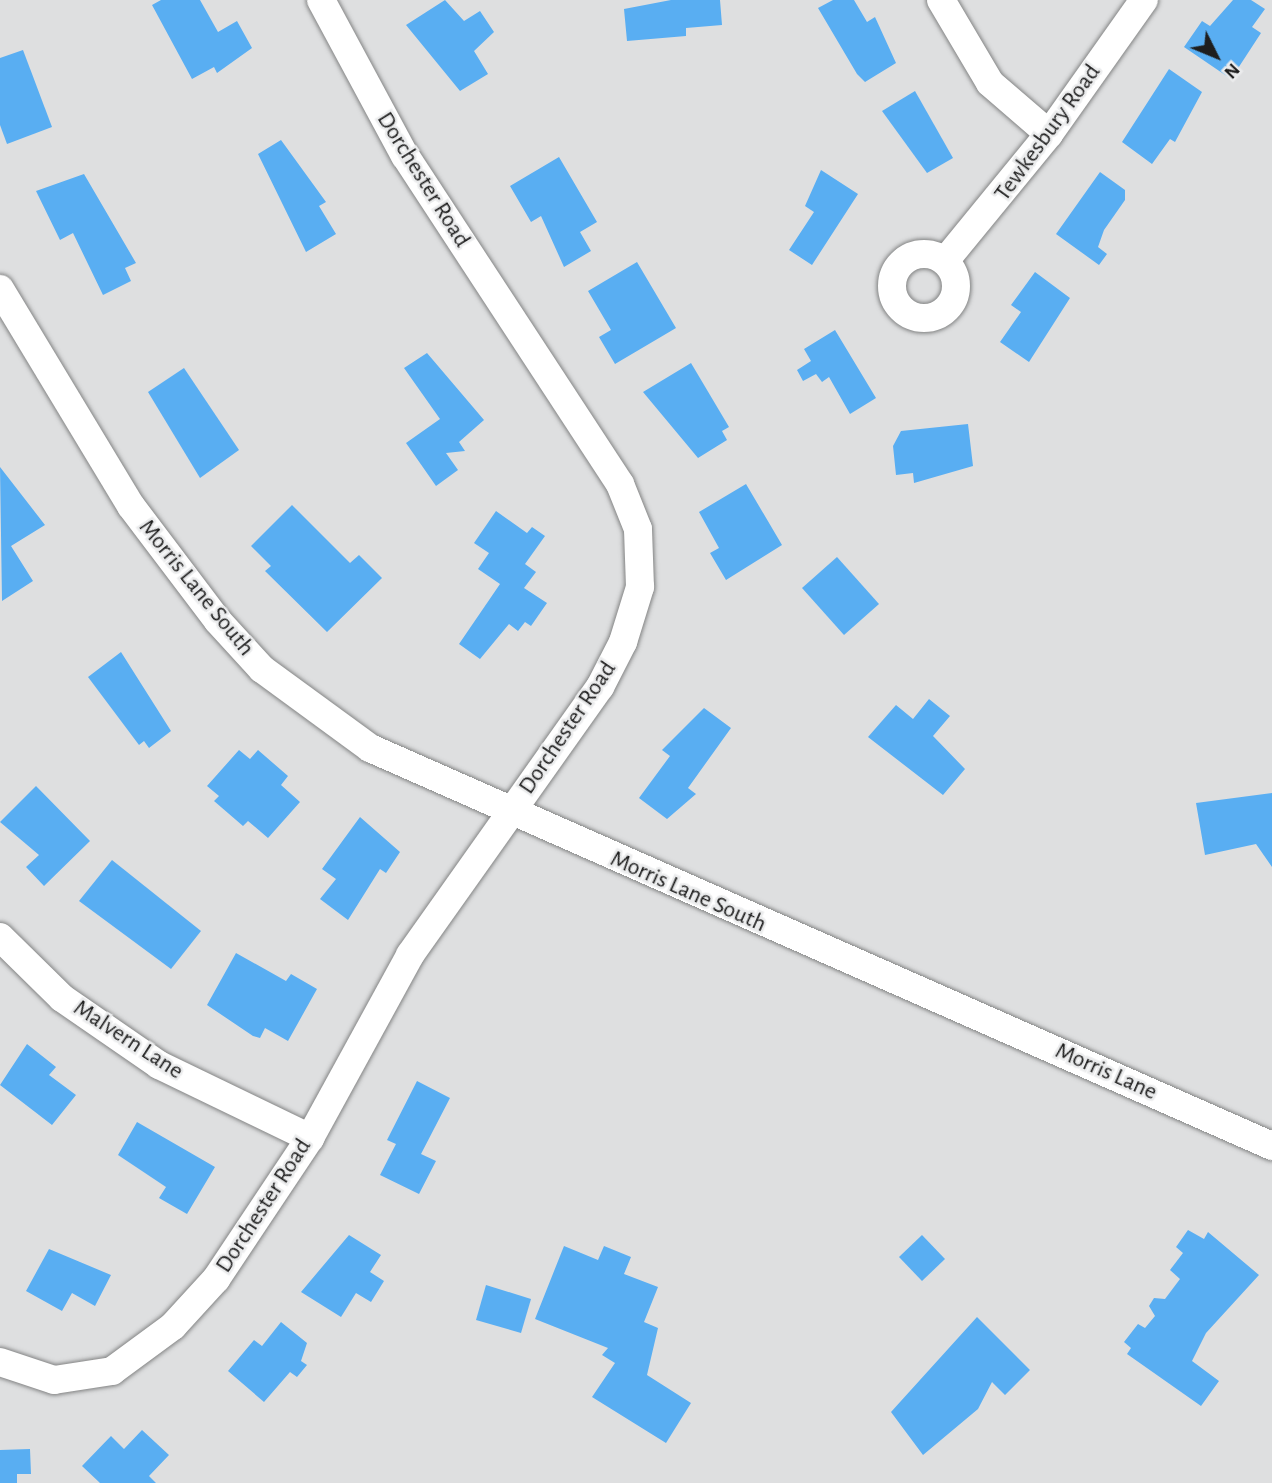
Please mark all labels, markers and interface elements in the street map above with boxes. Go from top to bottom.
north arrow [1181,21,1251,91]
street label: Tewkesbury Road [989,59,1107,207]
text: N [1220,59,1243,82]
street label: Dorchester Road [370,107,476,253]
street label: Morris Lane South [132,514,260,662]
street label: Dorchester Road [513,656,623,800]
street label: Morris Lane South [606,845,770,939]
street label: Malvern Lane [68,994,188,1086]
street label: Morris Lane [1051,1037,1161,1107]
street label: Dorchester Road [210,1133,318,1279]

